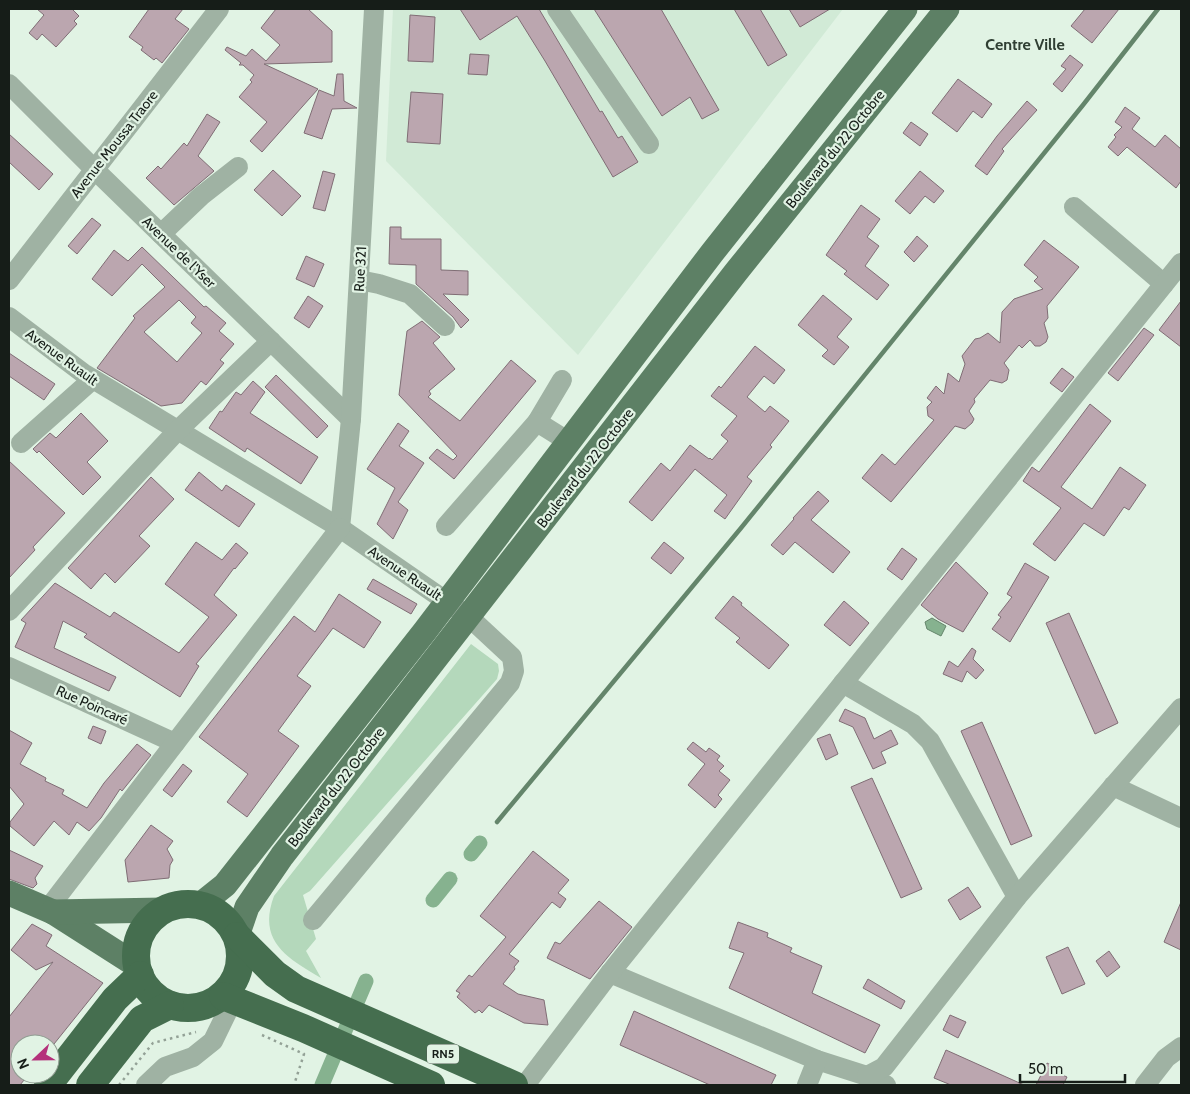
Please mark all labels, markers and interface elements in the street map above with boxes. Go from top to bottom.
district label: Centre Ville [985,35,1065,54]
street label: Boulevard du 22 Octobre [782,86,888,212]
street label: Avenue Moussa Traore [66,87,162,201]
street label: Avenue de l'Yser [138,212,220,292]
street label: Rue 321 [350,246,370,292]
street label: Avenue Ruault [22,325,102,389]
street label: Boulevard du 22 Octobre [533,404,637,532]
street label: Avenue Ruault [365,542,446,604]
street label: Rue Poincaré [53,681,131,729]
street label: Boulevard du 22 Octobre [284,723,388,851]
north arrow [10,1034,60,1084]
road number: RN5 [427,1044,459,1064]
scale bar [1020,1052,1125,1084]
text: N [13,1056,33,1072]
text: 50 m [1028,1060,1063,1078]

